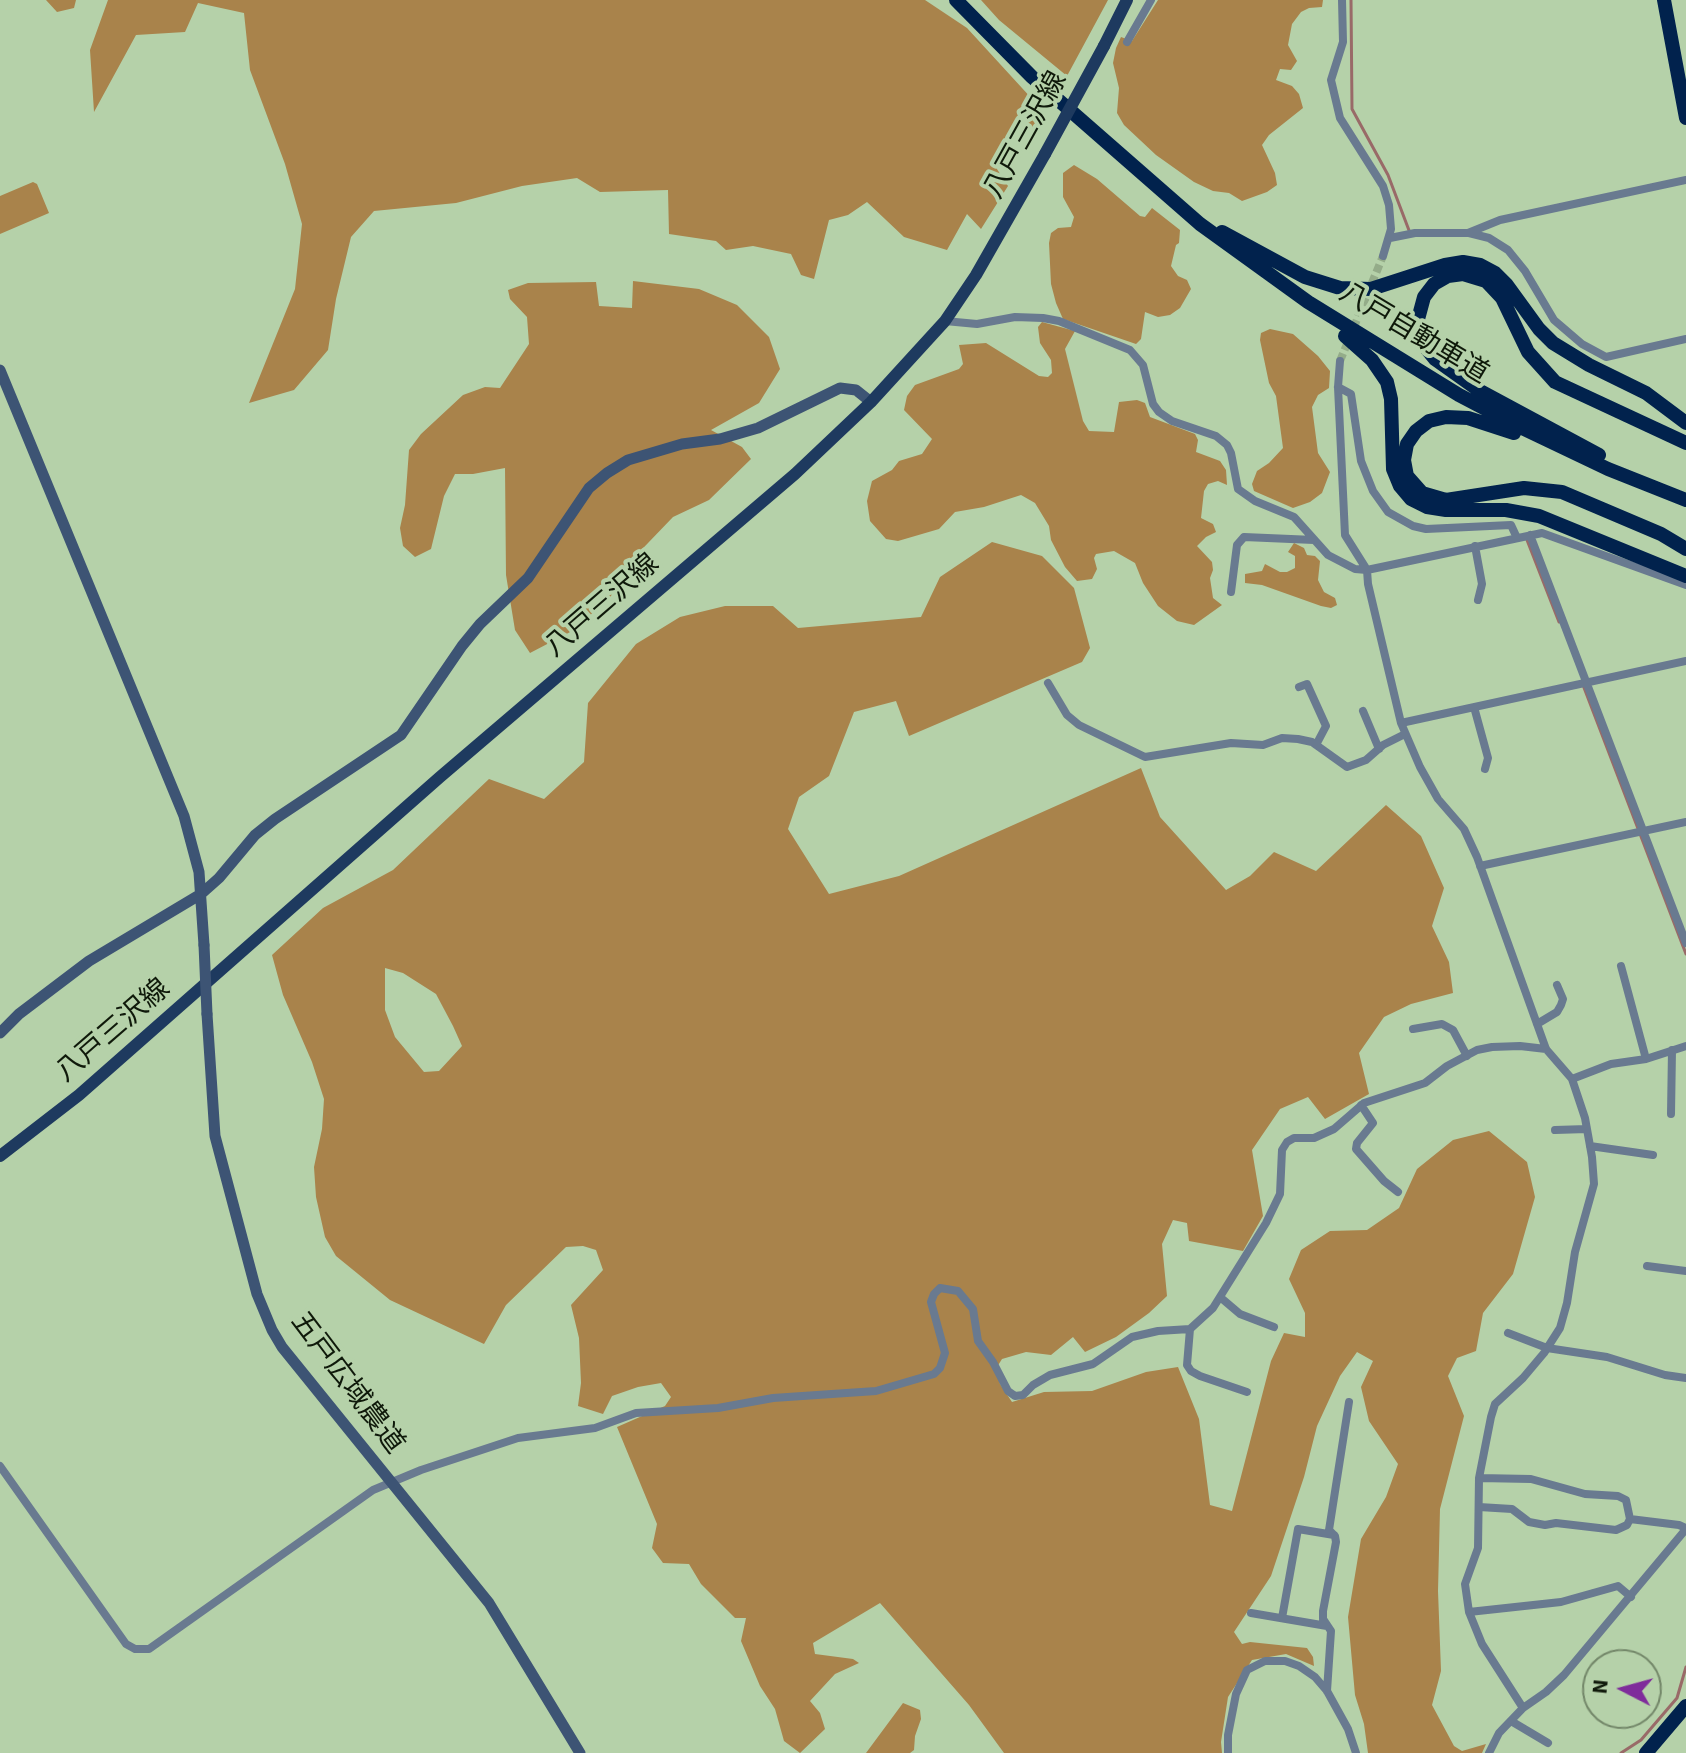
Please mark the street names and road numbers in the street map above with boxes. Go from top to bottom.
street label: 八戸三沢線 [978,67,1076,205]
street label: 八戸自動車道 [1332,277,1494,393]
street label: 八戸三沢線 [539,548,667,666]
street label: 八戸三沢線 [50,973,178,1091]
street label: 五戸広域農道 [282,1307,410,1461]

